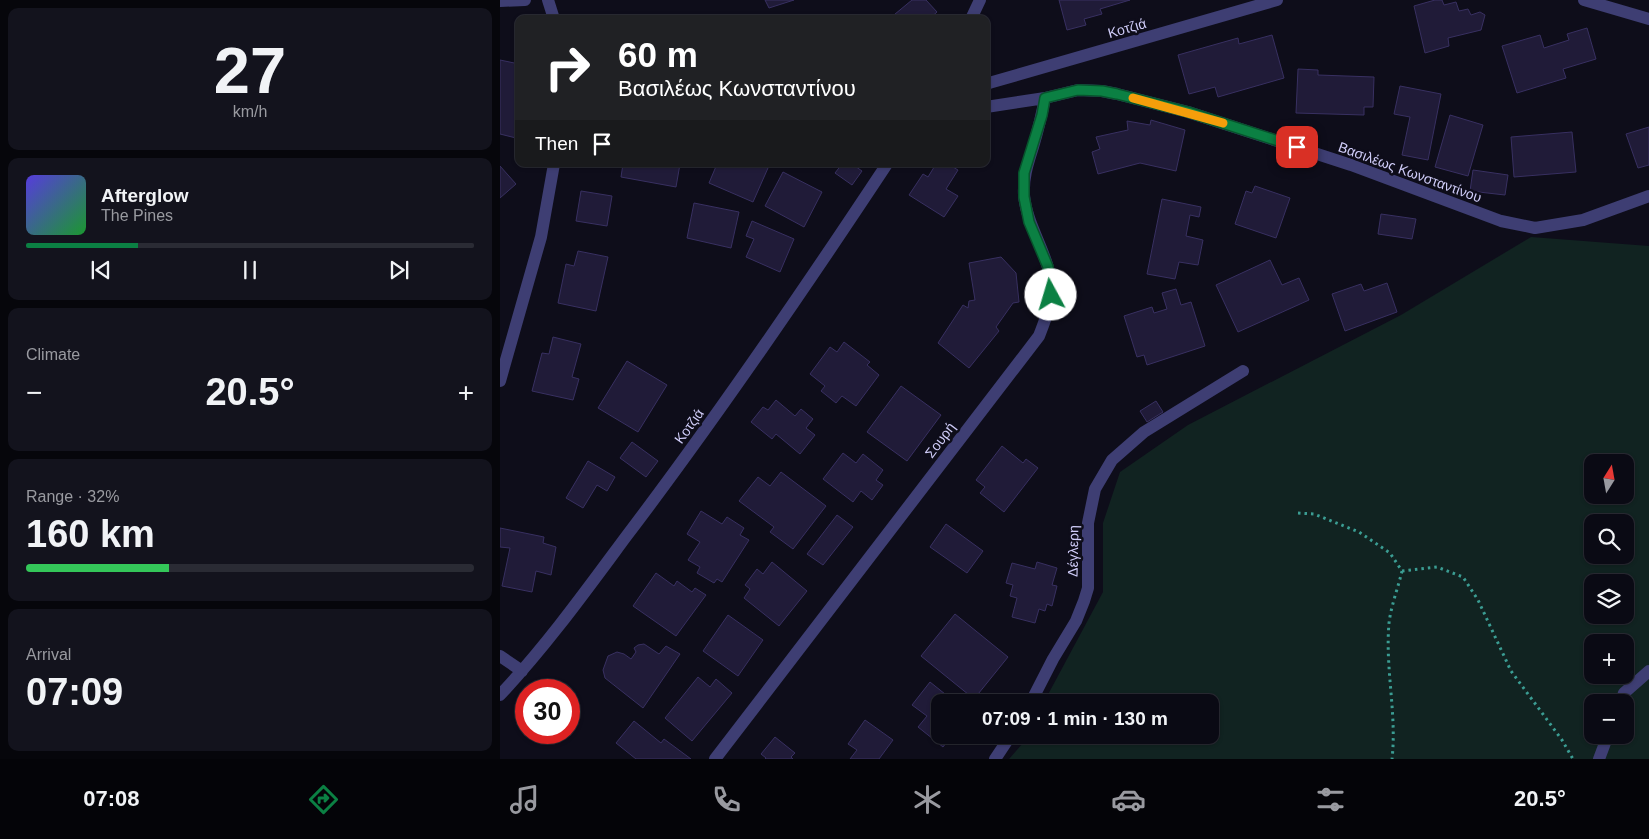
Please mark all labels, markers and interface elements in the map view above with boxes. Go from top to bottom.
street label: Κοτζιά [1106,15,1148,41]
text: 27 [214,34,286,107]
icon: right [535,35,600,100]
text: 60 m [618,35,698,74]
text: Βασιλέως Κωνσταντίνου [618,76,856,101]
text: km/h [233,103,267,120]
pin [1276,126,1318,168]
icon: arrive [588,130,616,158]
text: Then [535,133,578,154]
icon: arrive [1283,133,1311,161]
street label: Βασιλέως Κωνσταντίνου [1336,139,1484,205]
text: Afterglow [101,185,189,206]
text: The Pines [101,207,173,224]
icon: previous [87,256,115,284]
icon: pause [236,256,264,284]
icon: next [385,256,413,284]
position arrow [1024,268,1076,320]
text: Climate [26,346,80,363]
text: 20.5° [205,371,295,413]
text: − [26,377,42,408]
text: + [458,377,474,408]
street label: Κοτζιά [671,405,707,447]
street label: Σουρή [922,419,958,461]
north arrow [1584,454,1634,504]
map controls [1584,454,1634,744]
text: Range · 32% [26,488,119,505]
text: 160 km [26,513,155,555]
button: search [1584,514,1634,564]
street label: Δέγλερη [1065,525,1081,577]
button: layers [1584,574,1634,624]
button: + [1584,634,1634,684]
text: Arrival [26,646,71,663]
text: 07:09 [26,671,123,713]
speed limit sign: 30 [515,679,580,744]
button: − [1584,694,1634,744]
text: 07:09 · 1 min · 130 m [982,708,1168,729]
icon: directions [306,782,341,817]
icon: music [507,782,542,817]
icon: phone [709,782,744,817]
icon: climate [910,782,945,817]
icon: car [1111,782,1146,817]
icon: filters [1313,782,1348,817]
text: 07:08 [83,786,139,811]
text: 20.5° [1514,786,1566,811]

